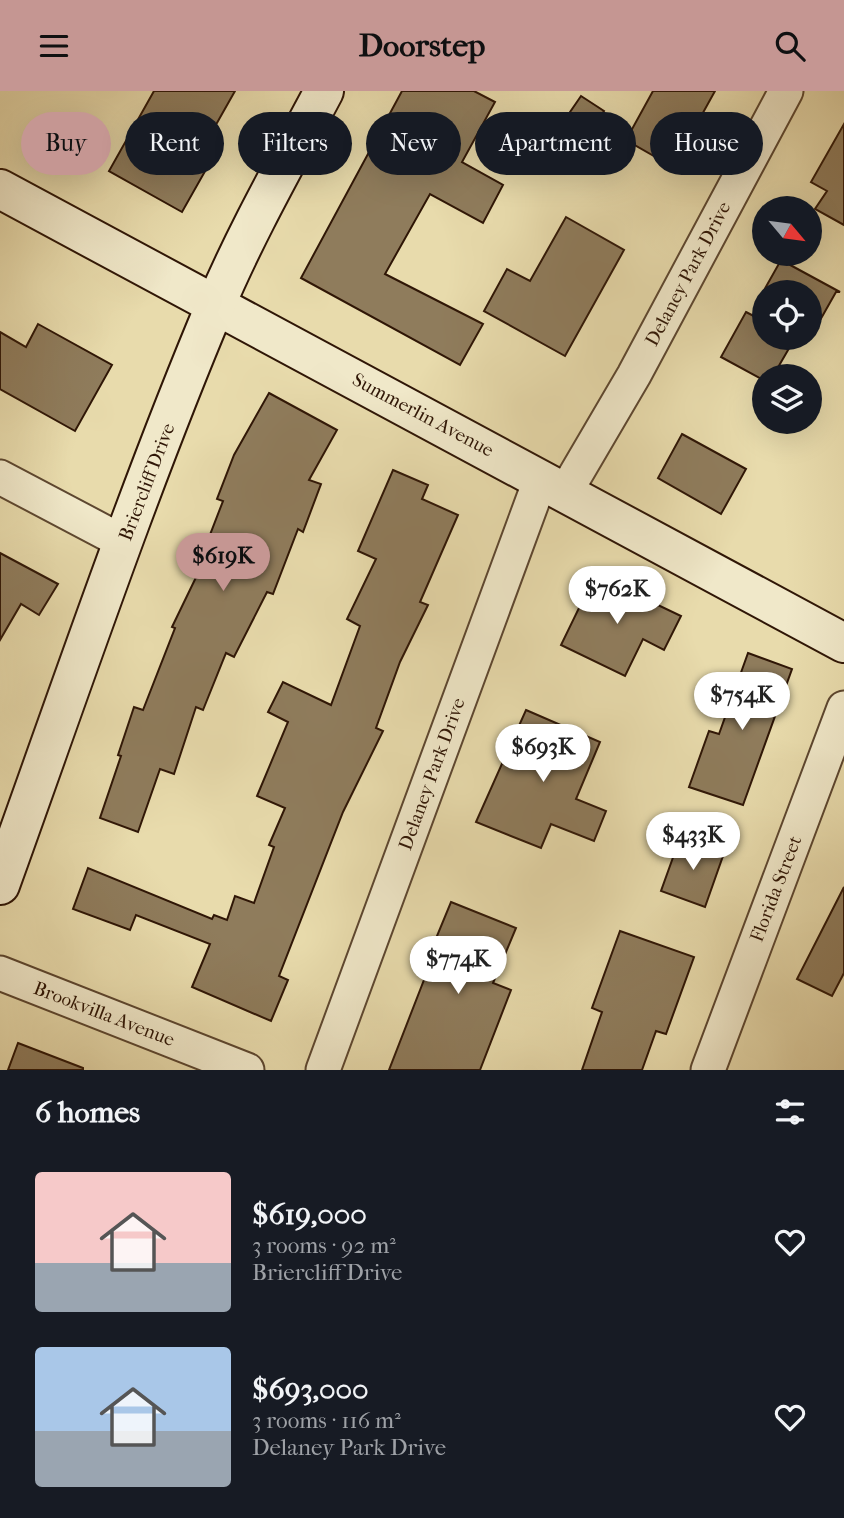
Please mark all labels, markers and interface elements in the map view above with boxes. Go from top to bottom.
icon: menu [35,27,73,65]
text: Doorstep [359,27,485,64]
icon: search [771,27,809,65]
chip: Buy [21,112,111,175]
chip: Rent [125,112,224,175]
chip: Filters [238,112,352,175]
chip: New [366,112,461,175]
chip: Apartment [475,112,636,175]
chip: House [650,112,763,175]
north arrow [752,196,822,266]
map controls [752,196,822,434]
street label: Delaney Park Drive [641,198,735,350]
button: locate [752,280,822,350]
button: layers [752,364,822,434]
street label: Summerlin Avenue [349,369,497,461]
street label: Briercliff Drive [114,420,180,544]
pin: $619K [174,533,272,593]
text: $619K [192,542,254,569]
pin: $762K [568,567,666,626]
text: $762K [585,575,649,602]
pin: $754K [693,673,791,732]
text: $754K [710,681,774,708]
street label: Delaney Park Drive [394,695,470,853]
pin: $693K [494,725,592,784]
text: $693K [511,733,575,760]
pin: $433K [644,813,742,872]
text: $433K [662,821,724,848]
street label: Florida Street [746,833,806,945]
pin: $774K [409,937,507,996]
text: $774K [426,945,490,972]
street label: Brookvilla Avenue [30,977,178,1051]
icon: filters [771,1093,809,1131]
text: 6 homes [35,1095,140,1130]
text: $619,000 [252,1197,367,1232]
icon: home [91,1200,175,1284]
icon: heart [771,1223,809,1261]
text: 3 rooms · 92 m² [252,1232,396,1259]
text: Briercliff Drive [252,1259,402,1286]
text: $693,000 [252,1372,369,1407]
icon: home [91,1375,175,1459]
icon: heart [771,1398,809,1436]
text: 3 rooms · 116 m² [252,1407,401,1434]
text: Delaney Park Drive [252,1434,446,1461]

